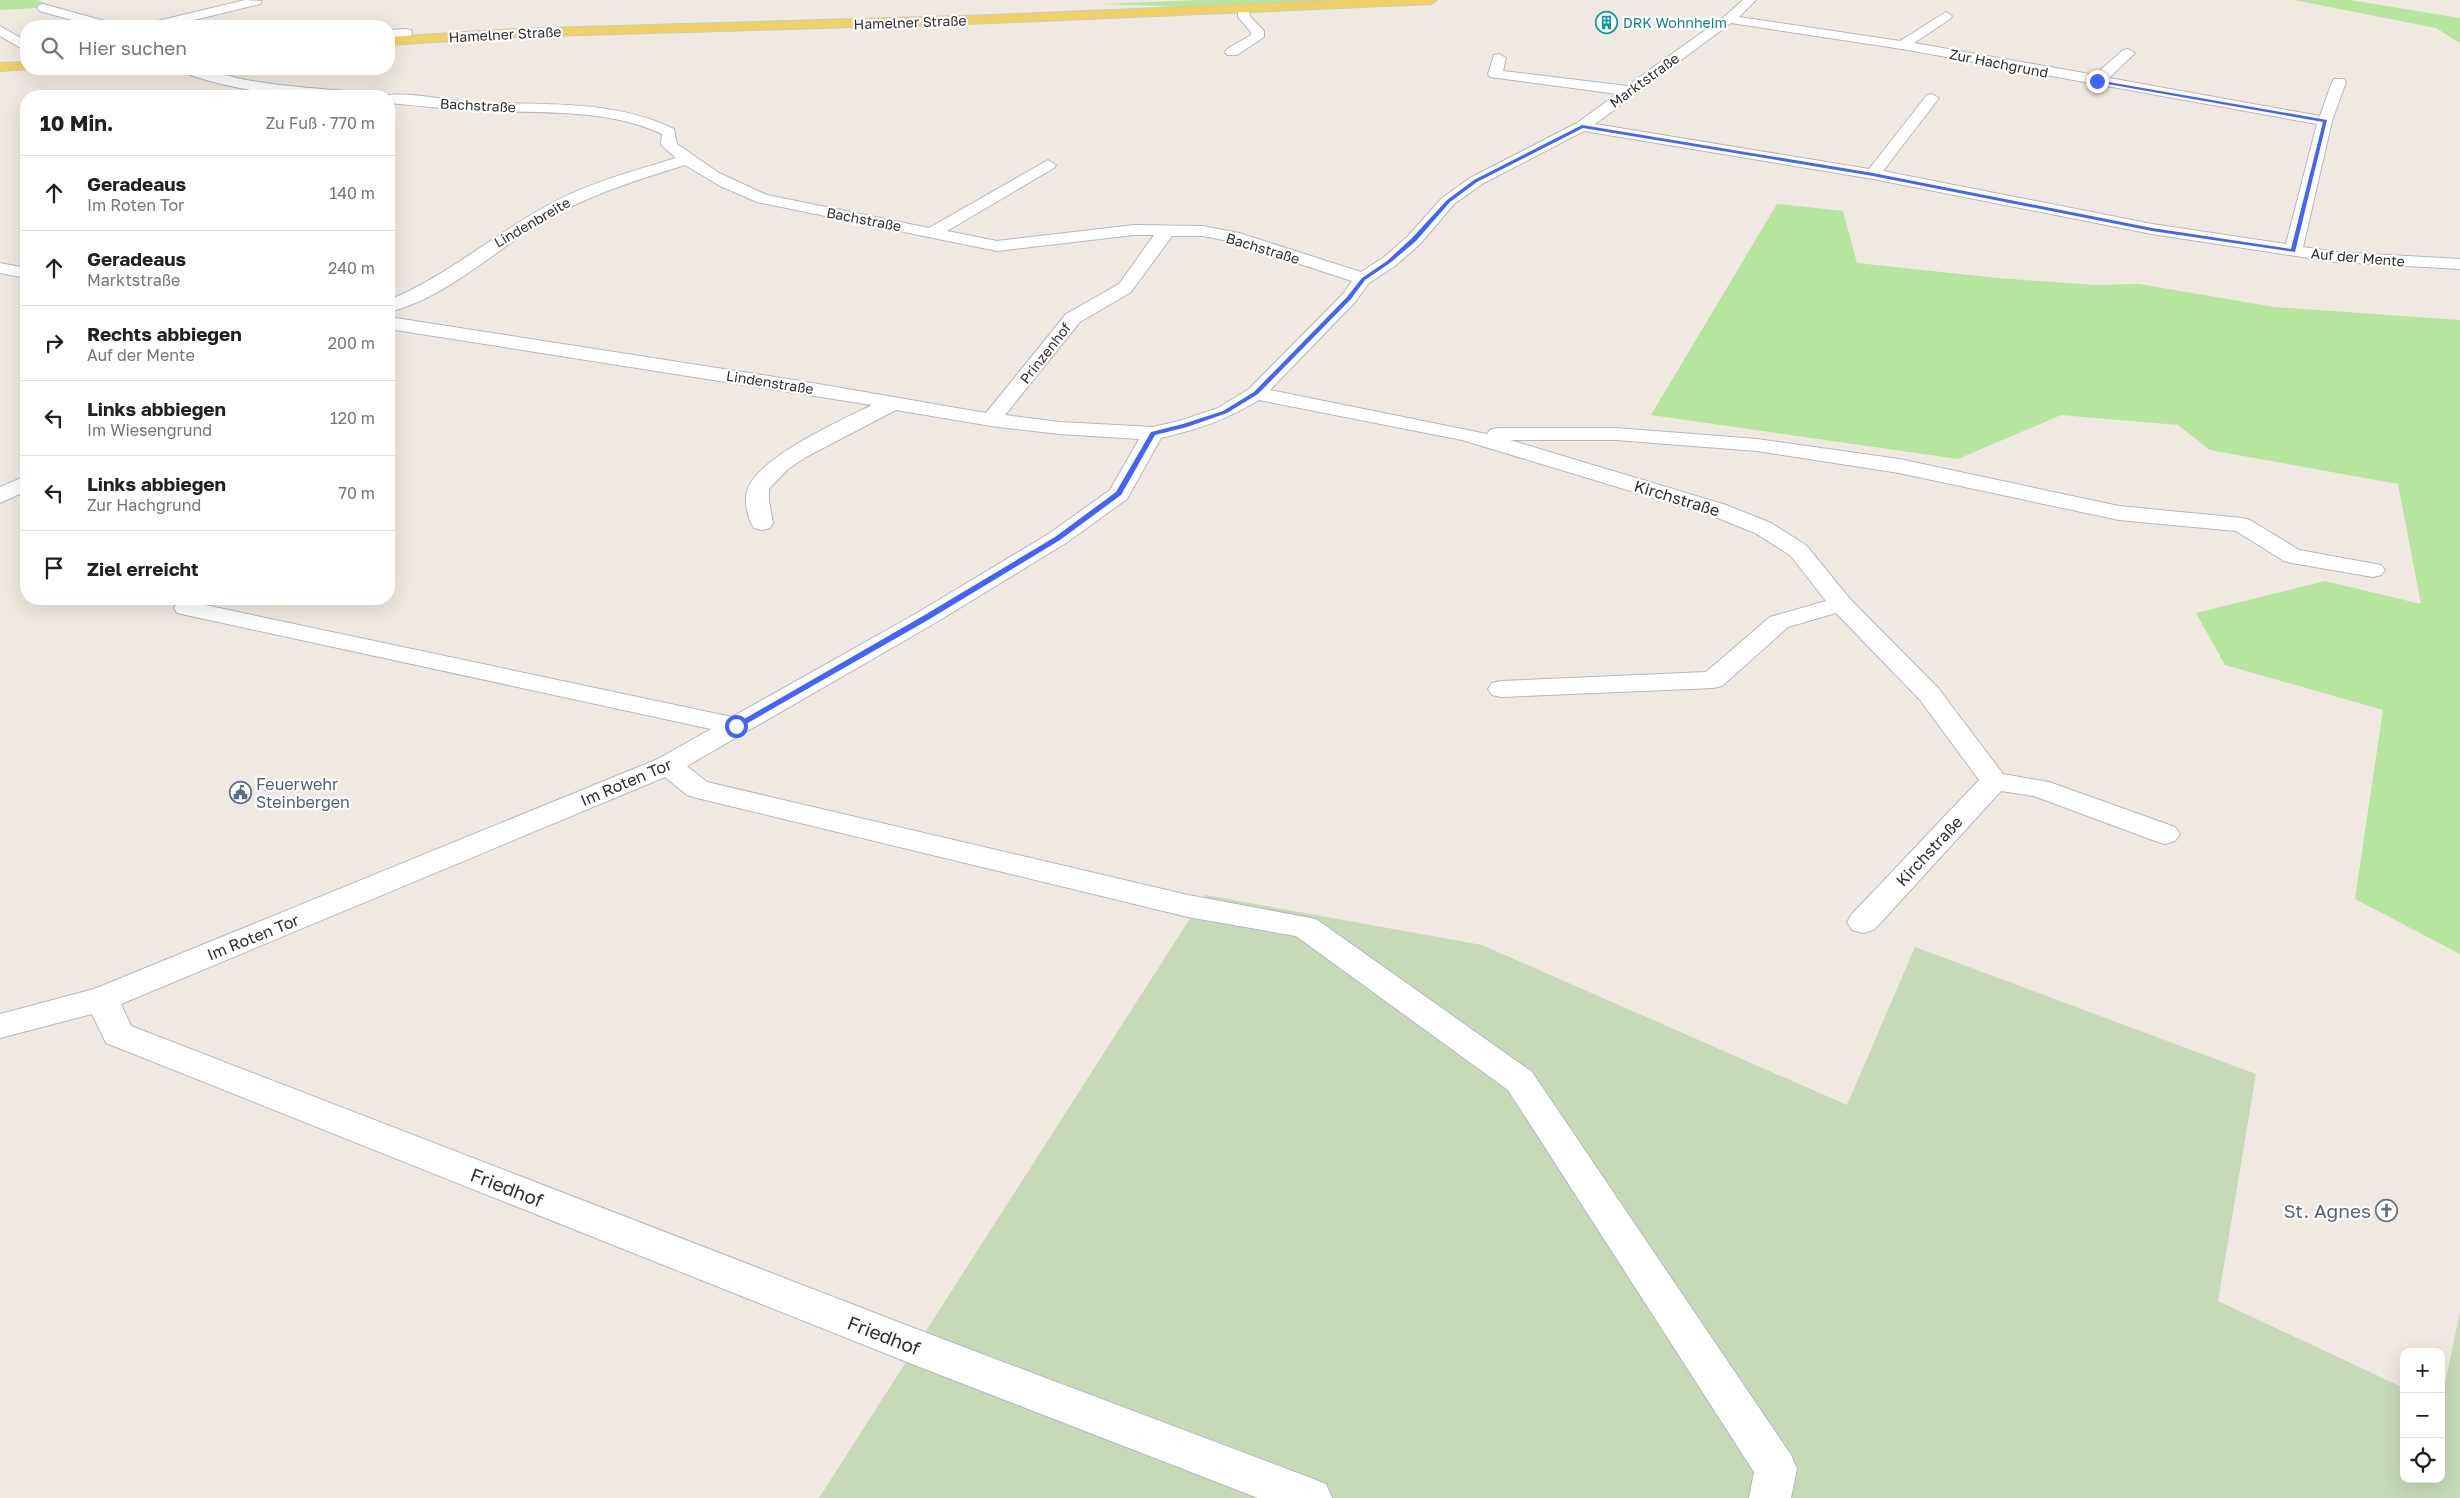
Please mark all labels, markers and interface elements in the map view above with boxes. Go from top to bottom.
building icon: DRK Wohnheim [1595,10,1619,34]
street label: Hamelner Straße [853,12,967,32]
place label: DRK Wohnheim [1623,14,1727,31]
search box [20,20,395,75]
street label: Hamelner Straße [448,23,562,45]
icon: search [38,34,66,62]
text: Hier suchen [78,36,187,59]
street label: Zur Hachgrund [1948,45,2050,81]
street label: Marktstraße [1606,49,1682,111]
route end [2086,70,2109,93]
street label: Bachstraße [440,95,516,115]
text: 10 Min. [40,110,114,136]
text: Zu Fuß · 770 m [266,113,375,133]
text: Geradeaus [87,172,186,195]
icon: ahead [40,179,68,207]
text: 140 m [329,183,375,203]
street label: Lindenbreite [491,193,573,251]
text: Im Roten Tor [87,195,184,215]
street label: Bachstraße [825,203,903,235]
street label: Bachstraße [1224,229,1302,267]
street label: Auf der Mente [2310,244,2406,270]
text: Geradeaus [87,247,186,270]
icon: ahead [40,254,68,282]
text: 240 m [328,258,375,278]
text: Marktstraße [87,270,180,290]
street label: Prinzenhof [1016,319,1074,387]
text: Rechts abbiegen [87,322,242,345]
icon: right [40,329,68,357]
text: 200 m [328,333,375,353]
text: Auf der Mente [87,345,195,365]
street label: Lindenstraße [725,367,815,397]
text: Links abbiegen [87,397,226,420]
icon: left [40,404,68,432]
text: 120 m [330,408,375,428]
text: Im Wiesengrund [87,420,212,440]
text: Links abbiegen [87,472,226,495]
street label: Kirchstraße [1632,475,1722,521]
icon: left [40,479,68,507]
text: 70 m [338,483,375,503]
text: Zur Hachgrund [87,495,201,515]
icon: arrive [40,554,68,582]
text: Ziel erreicht [87,557,199,580]
route start [725,715,748,738]
street label: Im Roten Tor [577,754,675,810]
place label: Feuerwehr Steinbergen [256,774,350,812]
public building icon: Feuerwehr Steinbergen [228,781,252,805]
street label: Kirchstraße [1891,812,1967,890]
street label: Im Roten Tor [204,909,302,965]
street label: Friedhof [467,1163,547,1211]
church icon: St. Agnes [2375,1198,2399,1222]
place label: St. Agnes [2284,1199,2371,1222]
street label: Friedhof [844,1311,924,1359]
map controls [2400,1348,2445,1483]
button: + [2400,1348,2445,1393]
button: − [2400,1393,2445,1438]
button: locate [2400,1438,2445,1483]

